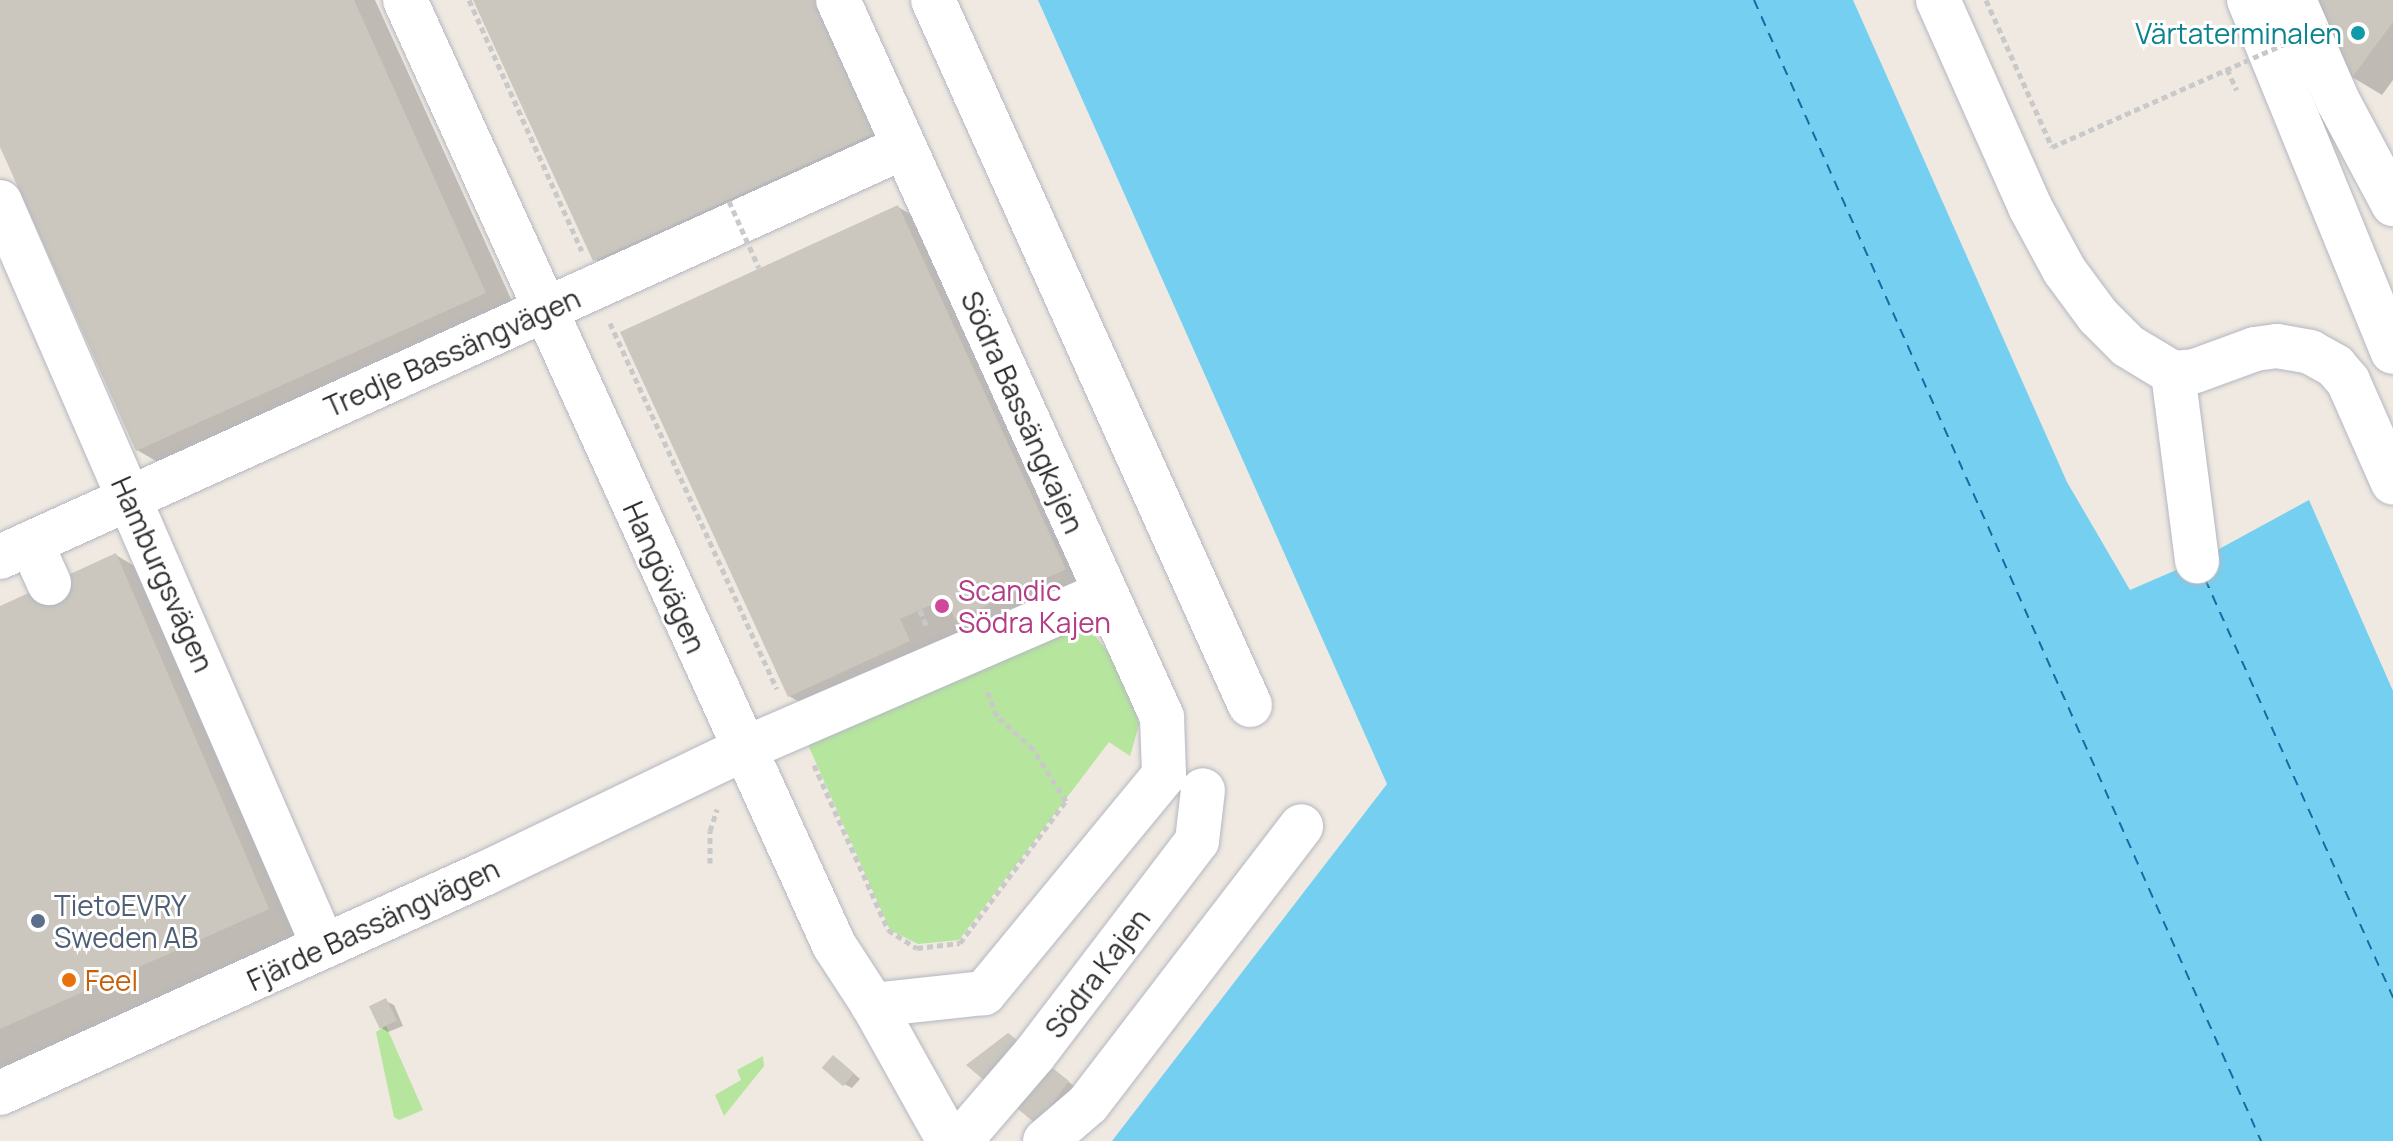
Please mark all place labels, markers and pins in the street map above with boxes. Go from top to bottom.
place label: Värtaterminalen [2135,16,2342,50]
marker: Värtaterminalen [2349,24,2367,42]
place label: Scandic Södra Kajen [958,573,1111,639]
marker: Scandic Södra Kajen [933,597,951,615]
place label: TietoEVRY Sweden AB [54,888,198,954]
marker: TietoEVRY Sweden AB [29,912,47,930]
place label: Feel [85,963,138,997]
marker: Feel [60,971,78,989]

